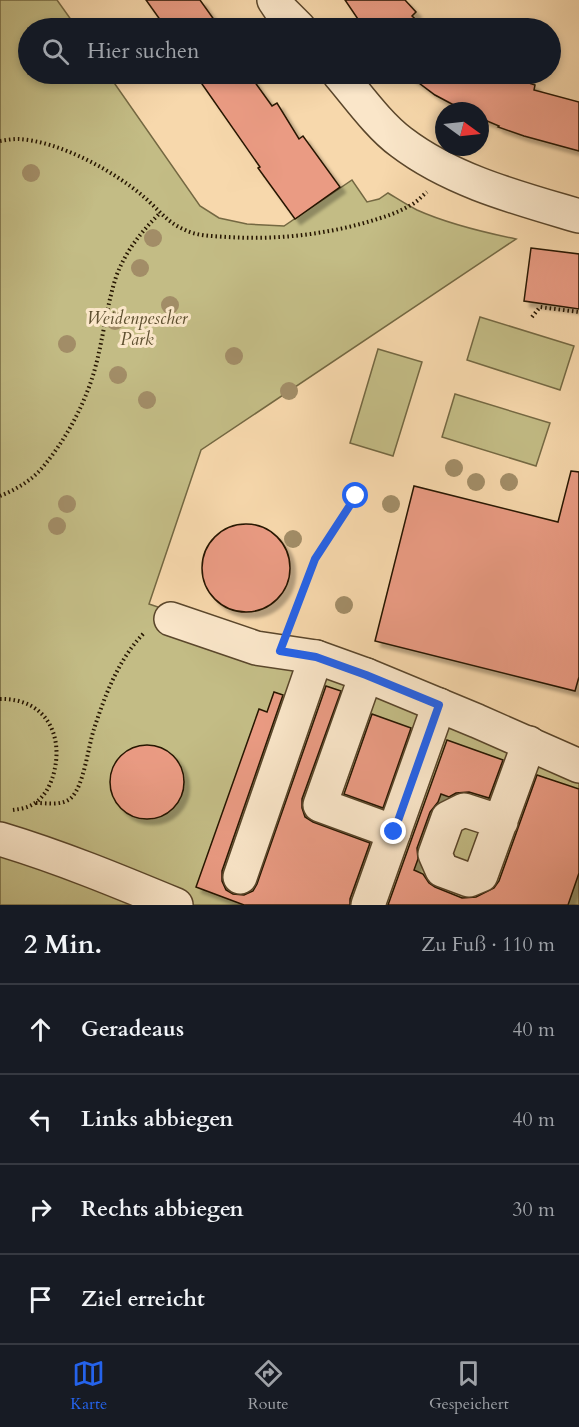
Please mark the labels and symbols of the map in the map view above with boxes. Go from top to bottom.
north arrow [435,102,489,156]
park label: Weidenpescher Park [86,306,189,352]
route start [342,482,368,508]
route end [380,818,406,844]

